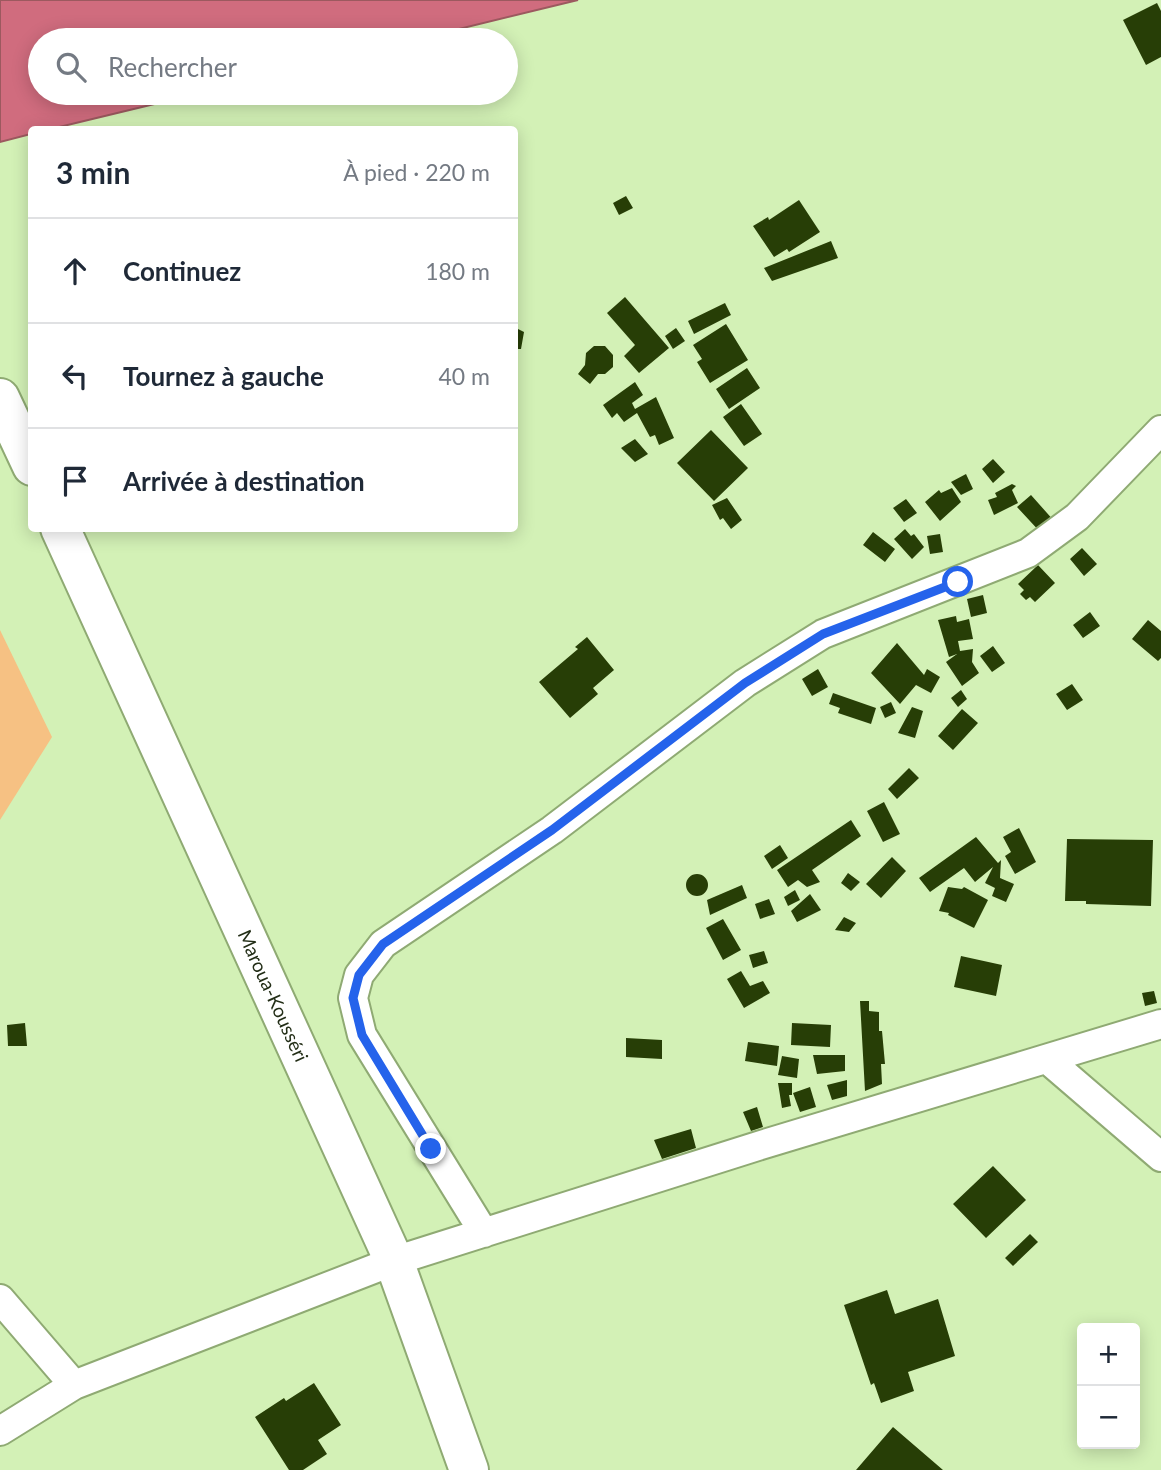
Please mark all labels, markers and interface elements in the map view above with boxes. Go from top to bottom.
search box [28,28,518,105]
icon: search [52,48,90,86]
text: Rechercher [108,51,237,83]
text: 3 min [56,154,130,190]
text: À pied · 220 m [343,158,490,186]
icon: ahead [56,252,94,290]
text: Continuez [123,255,241,287]
text: 180 m [425,257,490,285]
icon: left [56,357,94,395]
text: Tournez à gauche [123,360,324,392]
text: 40 m [439,362,490,390]
icon: arrive [56,462,94,500]
text: Arrivée à destination [123,465,365,497]
route start [942,566,973,597]
street label: Maroua-Kousséri [234,926,314,1065]
route end [415,1133,446,1164]
map controls [1077,1323,1140,1449]
button: + [1077,1323,1140,1386]
button: − [1077,1386,1140,1449]

